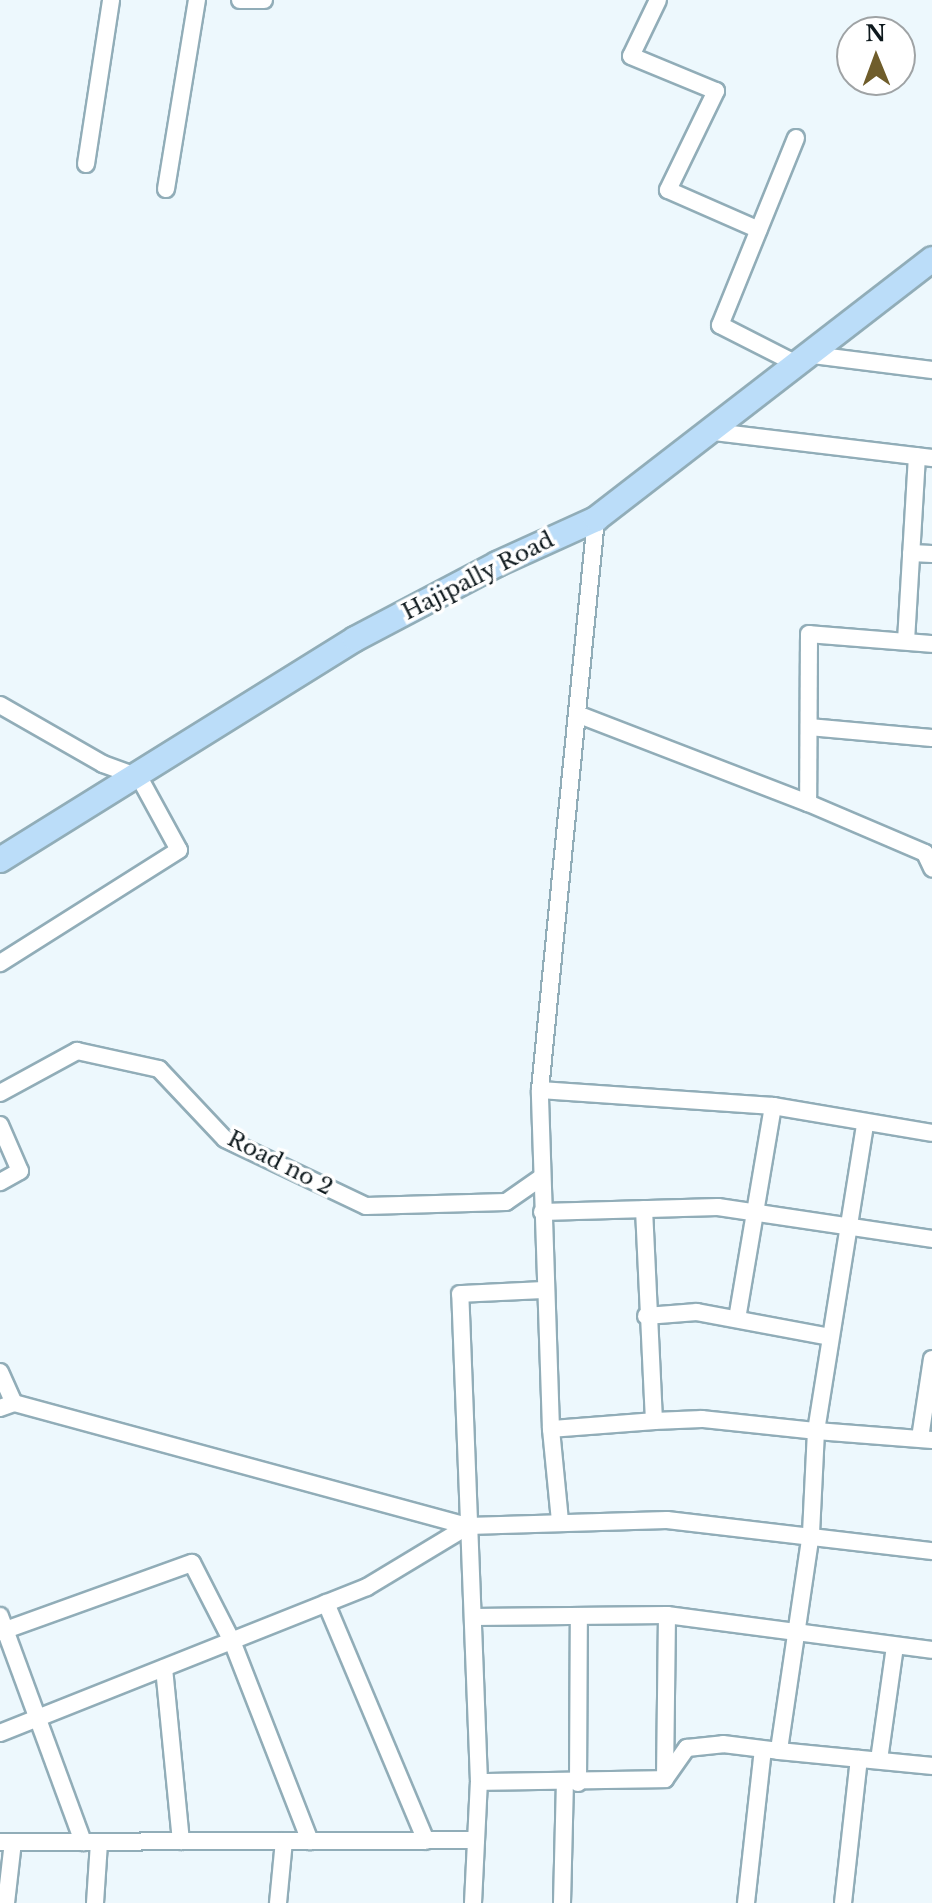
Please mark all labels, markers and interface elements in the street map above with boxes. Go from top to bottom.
north arrow [836,16,916,96]
text: N [865,20,886,47]
street label: Hajipally Road [398,526,558,626]
street label: Road no 2 [223,1125,337,1201]

